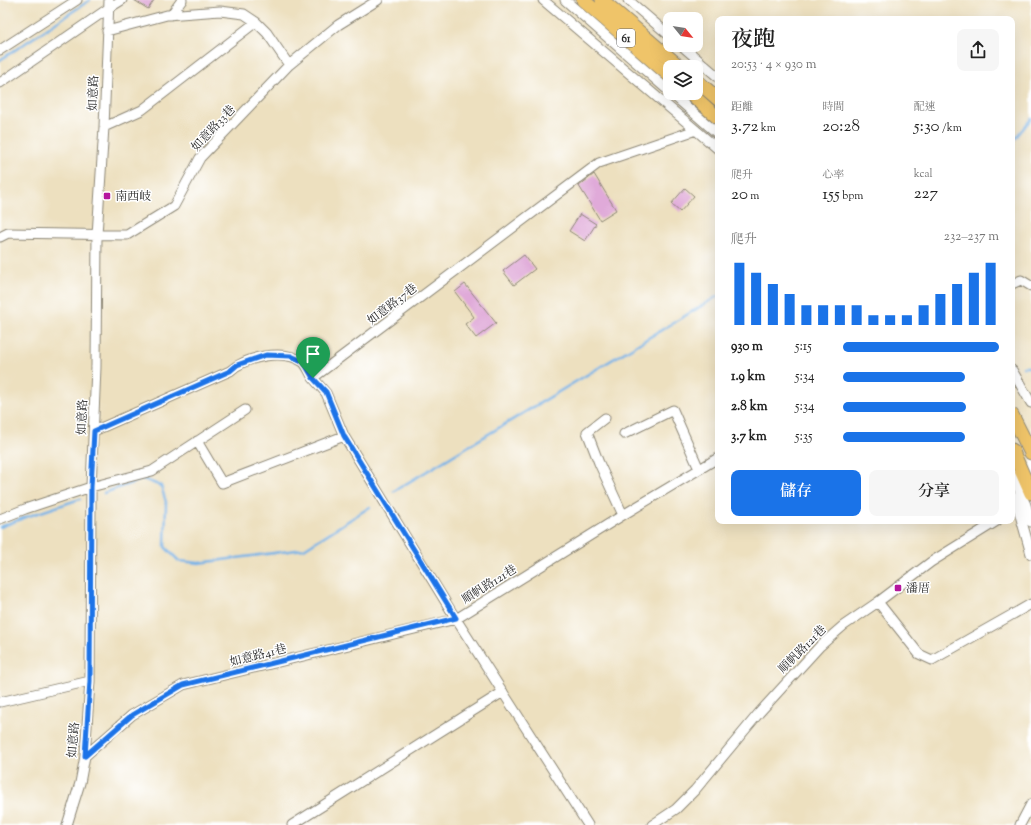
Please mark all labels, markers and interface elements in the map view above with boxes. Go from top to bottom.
north arrow [663,12,703,52]
map controls [663,12,703,100]
text: 夜跑 [731,25,775,57]
road number: 61 [617,29,635,47]
button: share [957,29,999,71]
text: 20:53 · 4 × 930 m [731,56,817,74]
button: layers [663,60,703,100]
street label: 如意路 [84,75,104,111]
text: 距離 [731,99,753,115]
text: 時間 [822,99,844,115]
text: 配速 [914,99,936,115]
street label: 如意路33巷 [187,101,240,156]
text: 3.72 [731,115,758,139]
text: 20:28 [822,115,860,139]
text: 5:30 [914,115,940,139]
text: km [758,120,776,136]
text: /km [940,120,962,136]
text: kcal [914,166,933,182]
text: 爬升 [731,167,753,183]
text: 心率 [822,167,844,183]
text: 227 [914,182,938,206]
text: 20 [731,183,748,207]
text: 155 [822,183,840,207]
place label: 南西岐 [115,188,151,206]
text: m [748,188,759,204]
text: bpm [840,188,863,204]
marker: 南西岐 [102,191,112,201]
text: 232–237 m [944,228,999,246]
text: 爬升 [731,231,757,249]
street label: 如意路37巷 [364,280,422,330]
pin [296,337,330,378]
text: 930 m [731,338,763,356]
text: 5:15 [795,338,812,356]
icon: arrive [302,343,324,365]
text: 1.9 km [731,368,765,386]
text: 5:34 [795,368,815,386]
text: 2.8 km [731,398,767,416]
text: 5:34 [795,398,815,416]
street label: 如意路 [73,399,93,435]
text: 3.7 km [731,428,767,446]
text: 5:35 [795,428,813,446]
button: 儲存 [731,470,861,516]
button: 分享 [869,470,999,516]
street label: 順帆路121巷 [459,561,520,609]
place label: 潘厝 [906,580,930,598]
marker: 潘厝 [893,583,903,593]
street label: 順帆路121巷 [775,622,831,678]
street label: 如意路41巷 [228,640,289,672]
street label: 如意路 [63,721,85,759]

